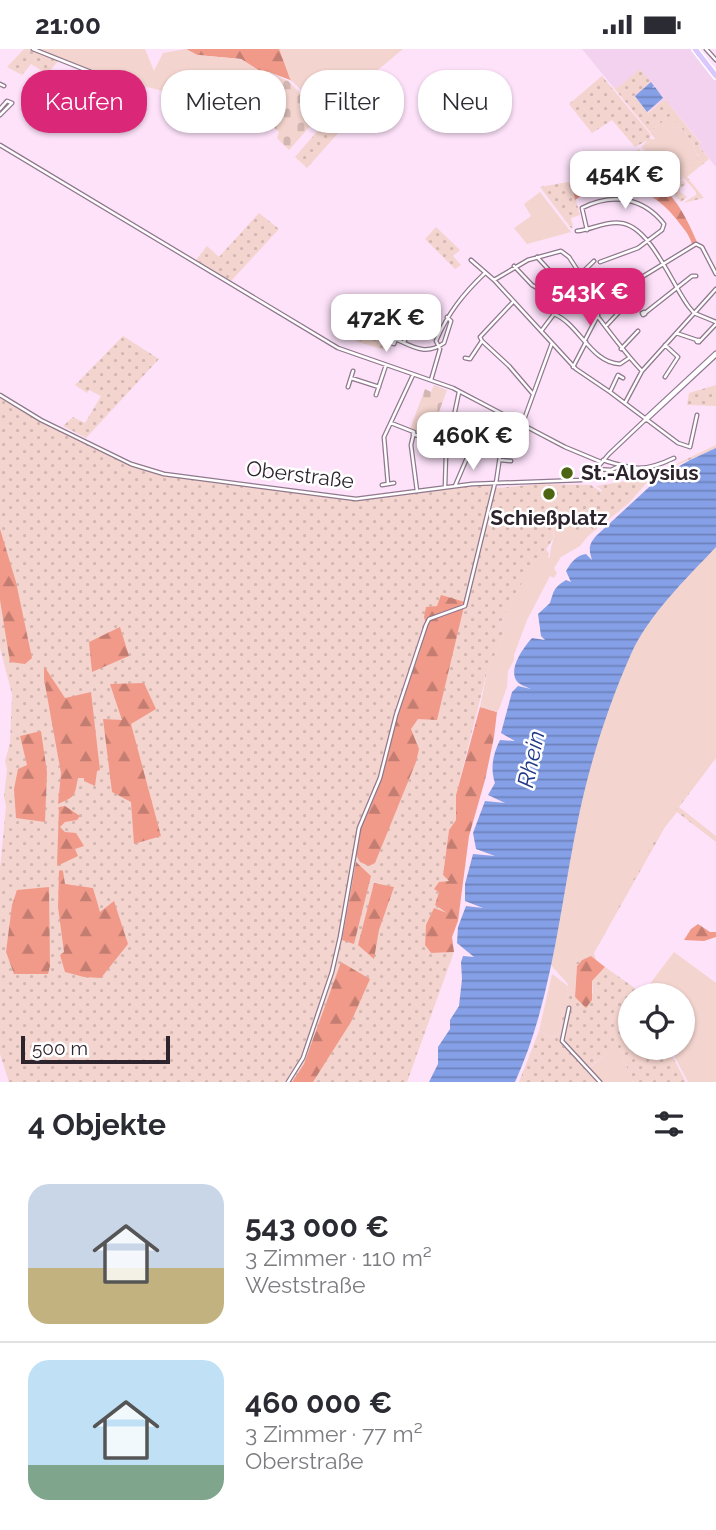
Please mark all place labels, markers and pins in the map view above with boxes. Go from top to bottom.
pin: 454K € [568,151,682,211]
pin: 543K € [533,268,647,328]
pin: 472K € [329,295,443,354]
pin: 460K € [416,413,530,472]
place label: St.-Aloysius [581,460,699,485]
marker: St.-Aloysius [559,465,575,481]
marker: Schießplatz [541,486,557,502]
place label: Schießplatz [490,505,608,530]

